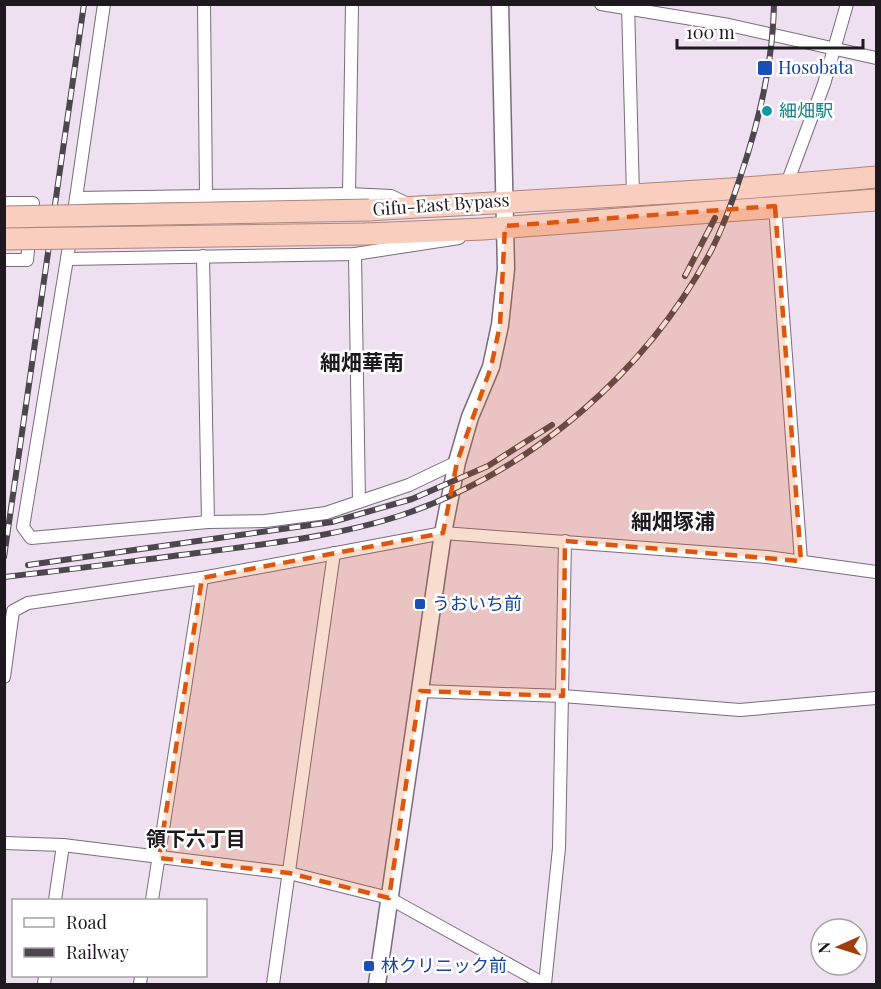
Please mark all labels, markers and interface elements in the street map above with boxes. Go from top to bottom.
scale bar [677,12,863,50]
text: 100 m [686,20,735,44]
place label: Hosobata [778,55,854,79]
marker: Hosobata [756,59,774,77]
place label: 細畑駅 [779,98,833,122]
marker: 細畑駅 [760,104,774,118]
street label: Gifu-East Bypass [372,187,510,221]
district label: 細畑華南 [320,347,404,375]
district label: 細畑塚浦 [631,506,715,534]
place label: うおいち前 [432,591,522,615]
marker: うおいち前 [413,597,427,611]
district label: 領下六丁目 [146,824,246,851]
legend [12,899,207,977]
text: Road [66,910,107,934]
north arrow [809,917,869,977]
text: Railway [66,940,129,964]
text: N [813,941,834,954]
place label: 林クリニック前 [381,953,507,977]
marker: 林クリニック前 [362,959,376,973]

